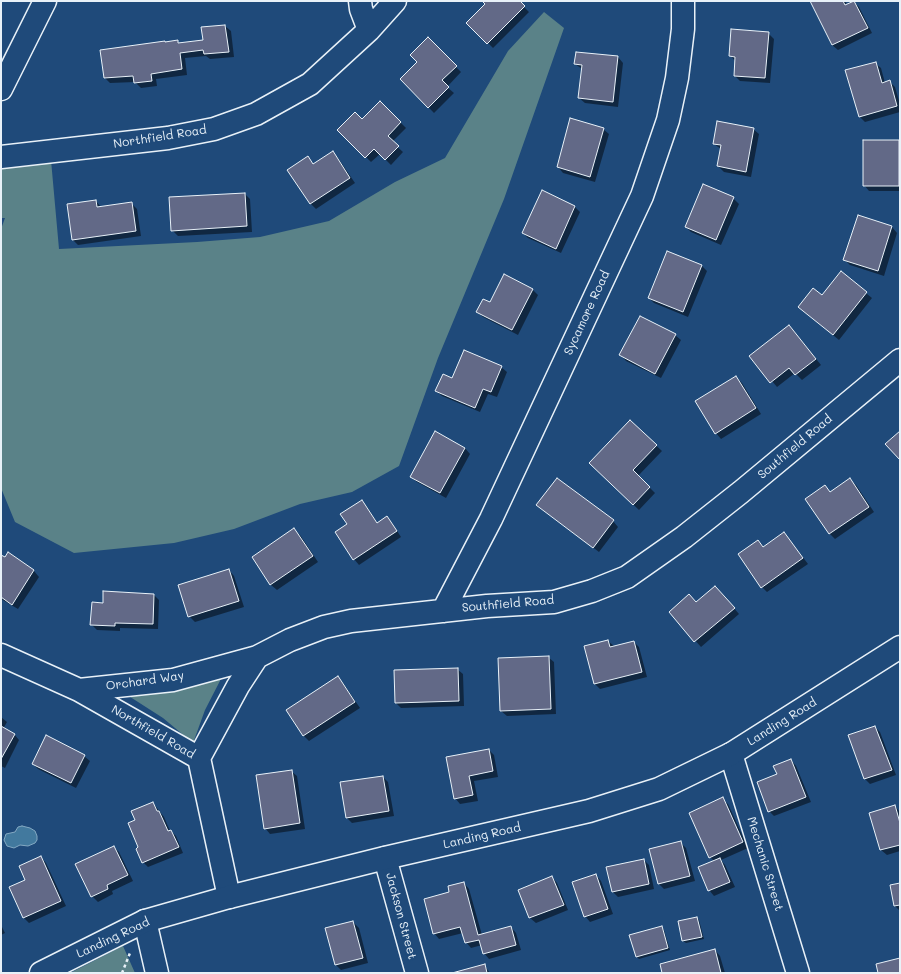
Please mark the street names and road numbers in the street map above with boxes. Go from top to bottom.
street label: Northfield Road [112,123,208,151]
street label: Sycamore Road [561,269,613,357]
street label: Southfield Road [755,412,835,482]
street label: Southfield Road [461,593,555,615]
street label: Orchard Way [105,668,185,694]
street label: Landing Road [745,695,819,749]
street label: Northfield Road [109,702,197,762]
street label: Mechanic Street [744,815,786,913]
street label: Landing Road [442,820,522,852]
street label: Jackson Street [383,871,419,961]
street label: Landing Road [74,915,152,961]

